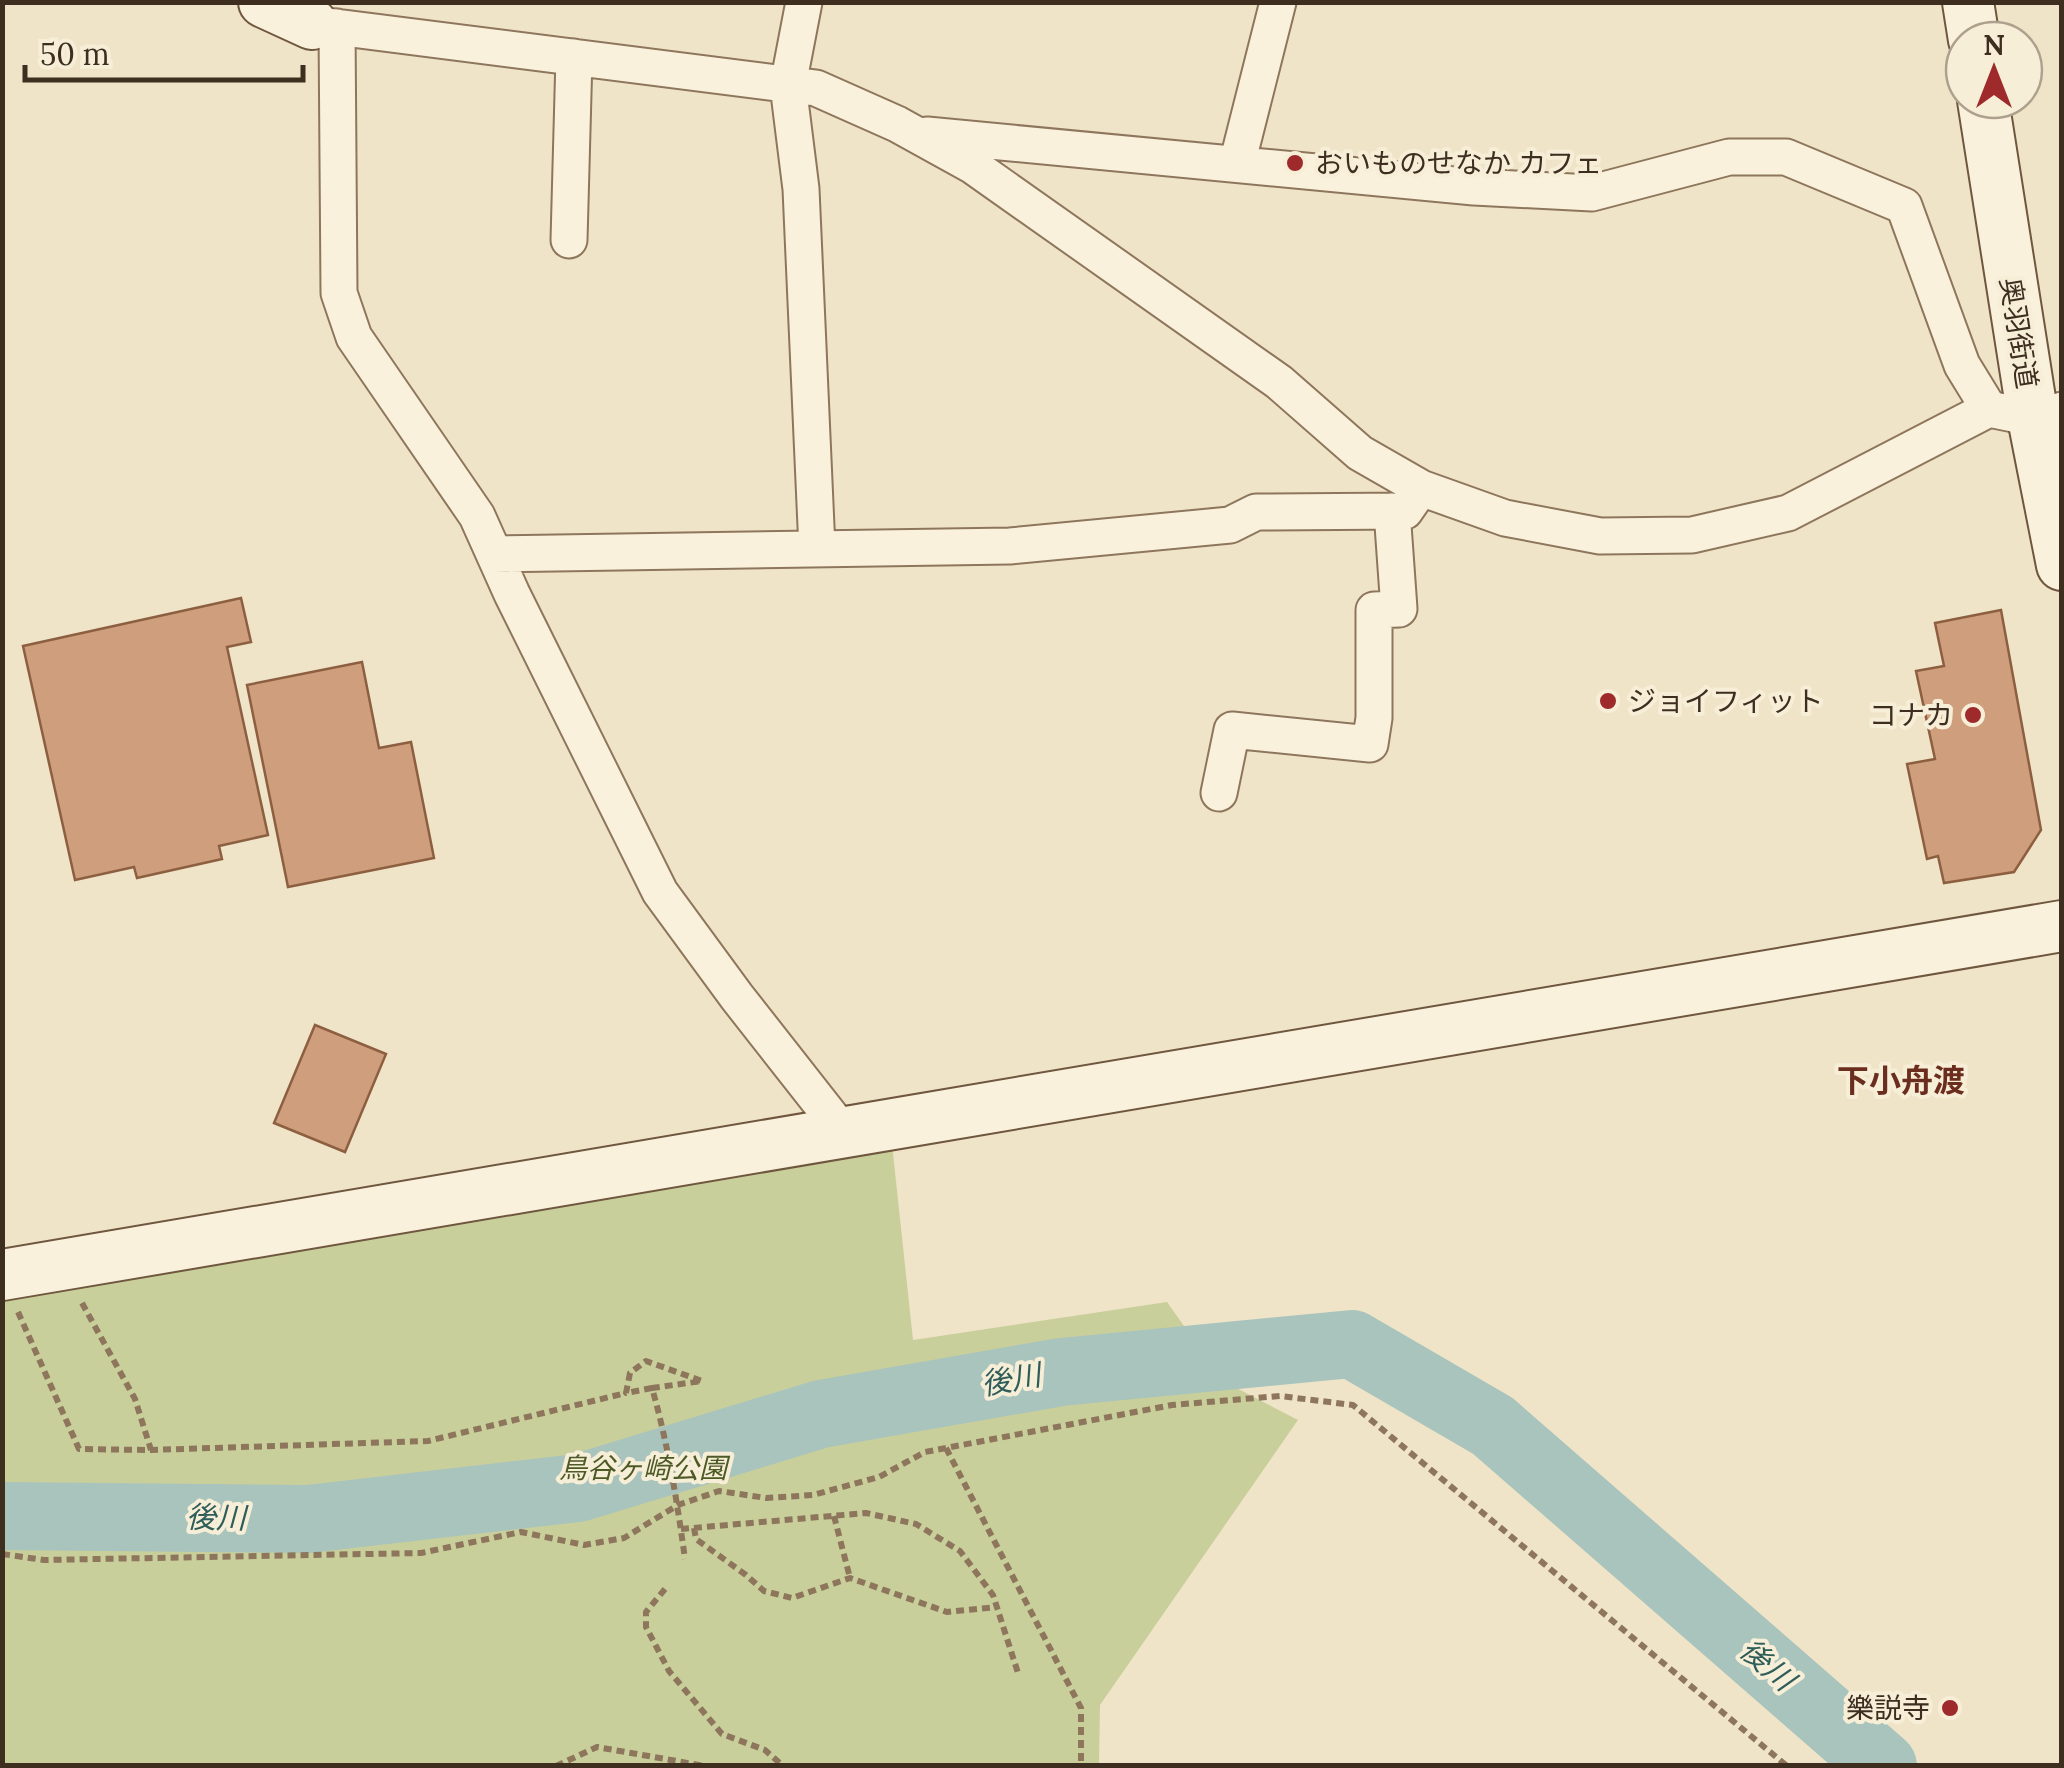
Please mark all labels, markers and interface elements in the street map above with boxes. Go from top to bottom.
scale bar [25,20,302,82]
north arrow [1944,20,2044,120]
text: N [1983,27,2005,63]
text: 50 m [40,35,110,73]
place label: おいものせなか カフェ [1315,145,1602,181]
marker: おいものせなか カフェ [1284,152,1306,174]
street label: 奥羽街道 [1992,275,2046,391]
place label: ジョイフィット [1628,683,1823,719]
marker: ジョイフィット [1597,690,1619,712]
place label: コナカ [1869,697,1953,733]
marker: コナカ [1962,704,1984,726]
district label: 下小舟渡 [1837,1060,1965,1101]
water label: 後川 [978,1355,1047,1403]
park label: 鳥谷ヶ崎公園 [559,1450,731,1486]
water label: 後川 [186,1497,249,1537]
water label: 後川 [1733,1630,1805,1700]
place label: 樂説寺 [1846,1690,1930,1726]
marker: 樂説寺 [1939,1697,1961,1719]

